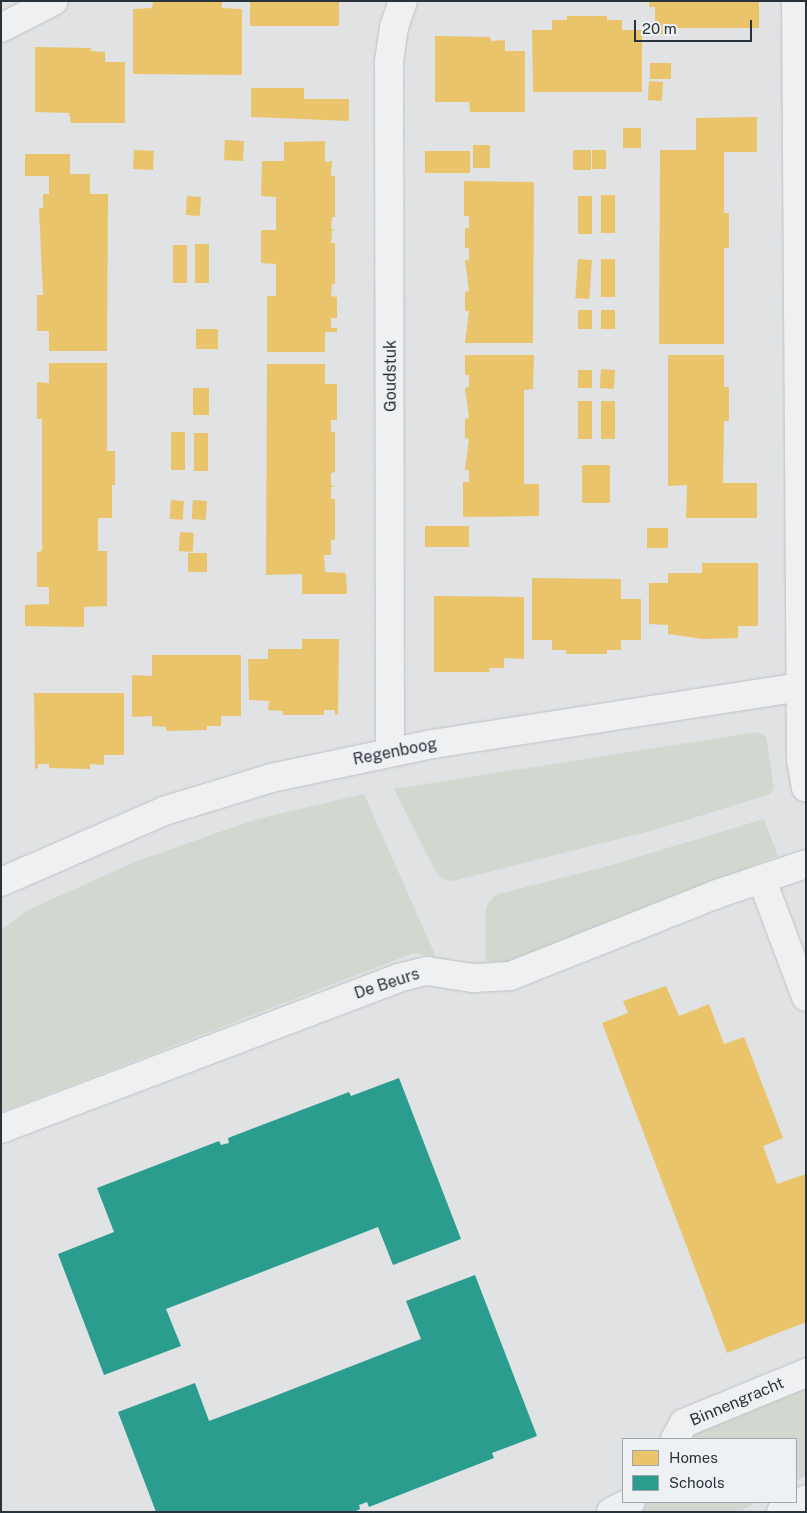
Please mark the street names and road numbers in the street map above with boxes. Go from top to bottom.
street label: Goudstuk [381,340,401,412]
street label: Regenboog [351,734,439,770]
street label: De Beurs [352,964,422,1004]
street label: Binnengracht [687,1374,787,1430]

